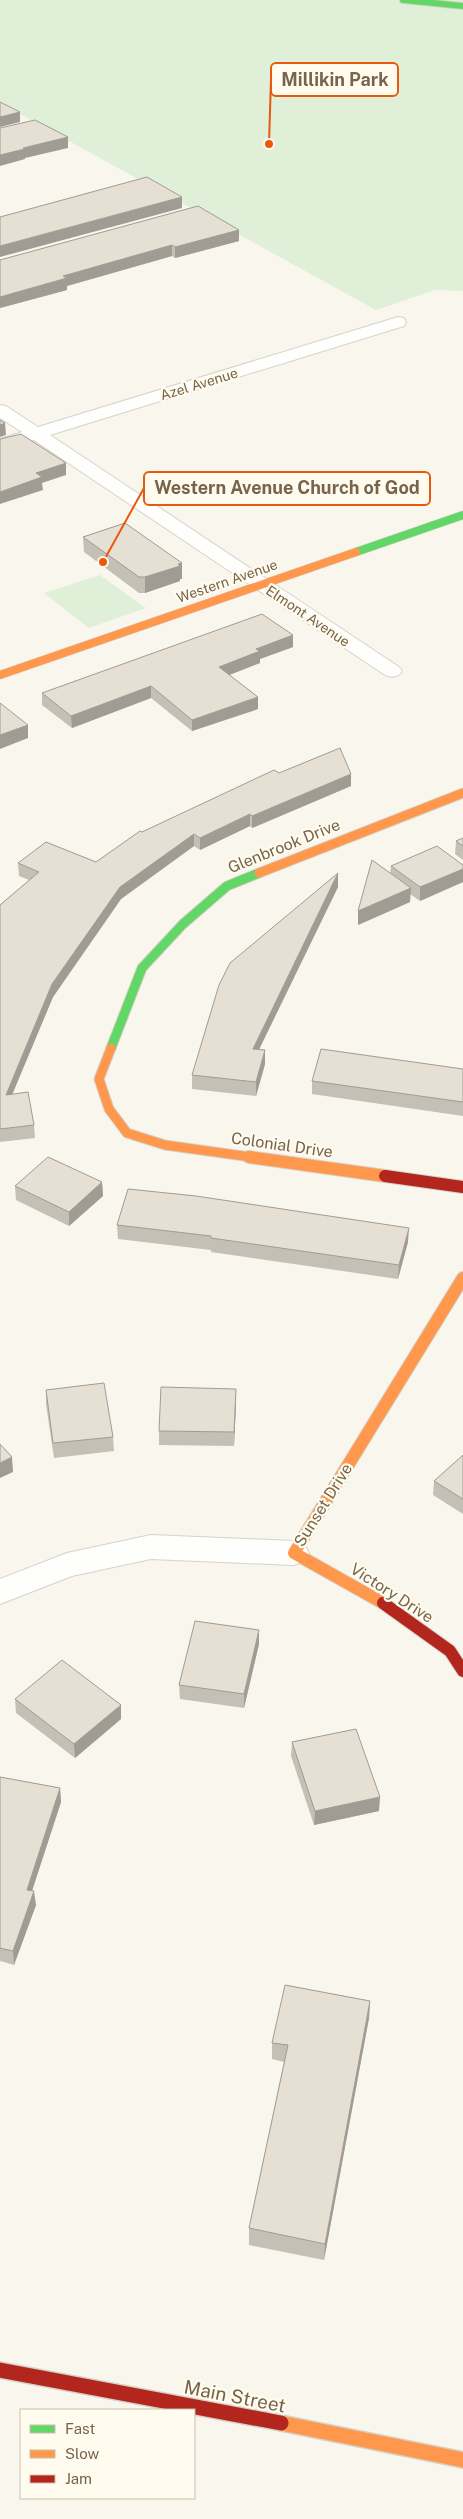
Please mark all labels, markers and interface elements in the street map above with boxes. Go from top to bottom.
callout: Millikin Park [271,63,398,96]
text: Millikin Park [281,69,389,90]
street label: Azel Avenue [158,365,240,403]
callout: Western Avenue Church of God [144,472,430,505]
text: Western Avenue Church of God [154,477,420,498]
street label: Western Avenue [174,556,280,606]
street label: Elmont Avenue [263,582,353,650]
street label: Glenbrook Drive [225,815,343,877]
street label: Colonial Drive [230,1128,334,1162]
street label: Sunset Drive [290,1460,356,1550]
street label: Victory Drive [347,1559,437,1627]
street label: Main Street [182,2375,288,2417]
legend [20,2409,195,2499]
text: Fast [65,2420,95,2437]
text: Slow [65,2445,100,2462]
text: Jam [65,2470,92,2487]

